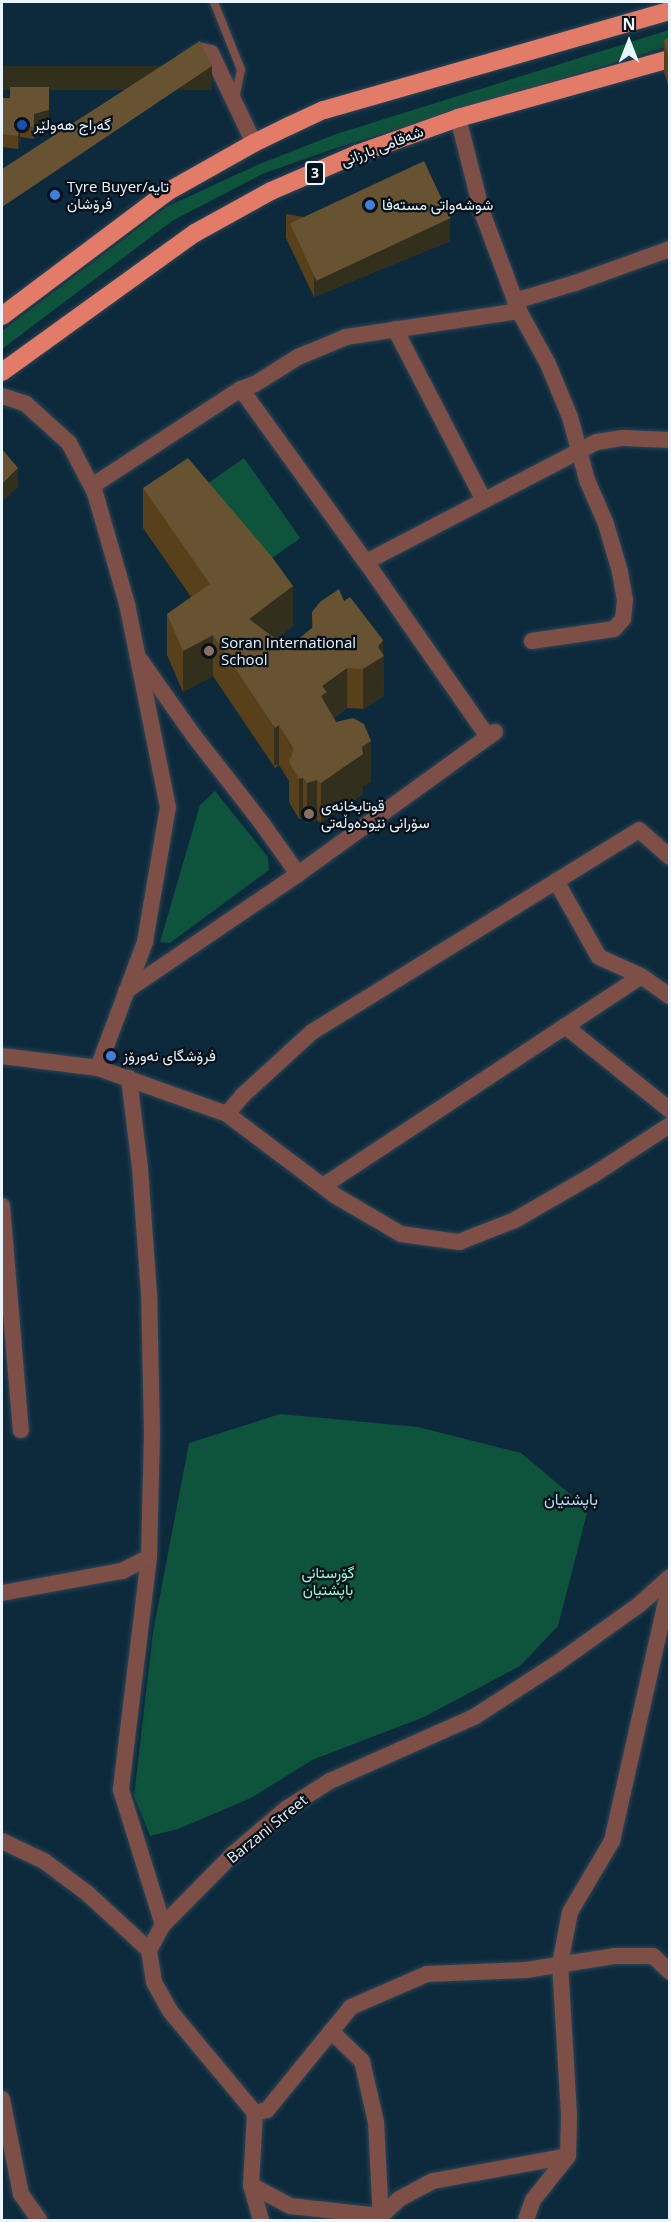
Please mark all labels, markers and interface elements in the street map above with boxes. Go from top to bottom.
north arrow [599,12,659,72]
text: N [622,13,636,35]
place label: گەراج هەولێر [34,116,111,134]
marker: گەراج هەولێر [15,118,29,132]
street label: شەقامی بارزانی [338,122,426,170]
road number: 3 [304,162,326,184]
place label: Tyre Buyer/تایە فرۆشان [67,177,169,212]
marker: Tyre Buyer/تایە فرۆشان [48,188,62,202]
place label: شوشەواتی مستەفا [382,196,493,214]
marker: شوشەواتی مستەفا [363,198,377,212]
place label: Soran International School [221,633,356,668]
marker: Soran International School [202,644,216,658]
place label: قوتابخانەی سۆرانی نێودەوڵەتی [321,796,429,831]
marker: قوتابخانەی سۆرانی نێودەوڵەتی [302,807,316,821]
place label: فرۆشگای نەورۆز [123,1047,216,1065]
marker: فرۆشگای نەورۆز [104,1049,118,1063]
district label: باپشتیان [544,1489,598,1509]
park label: گۆڕستانی باپشتیان [302,1563,354,1598]
street label: Barzani Street [223,1791,311,1867]

